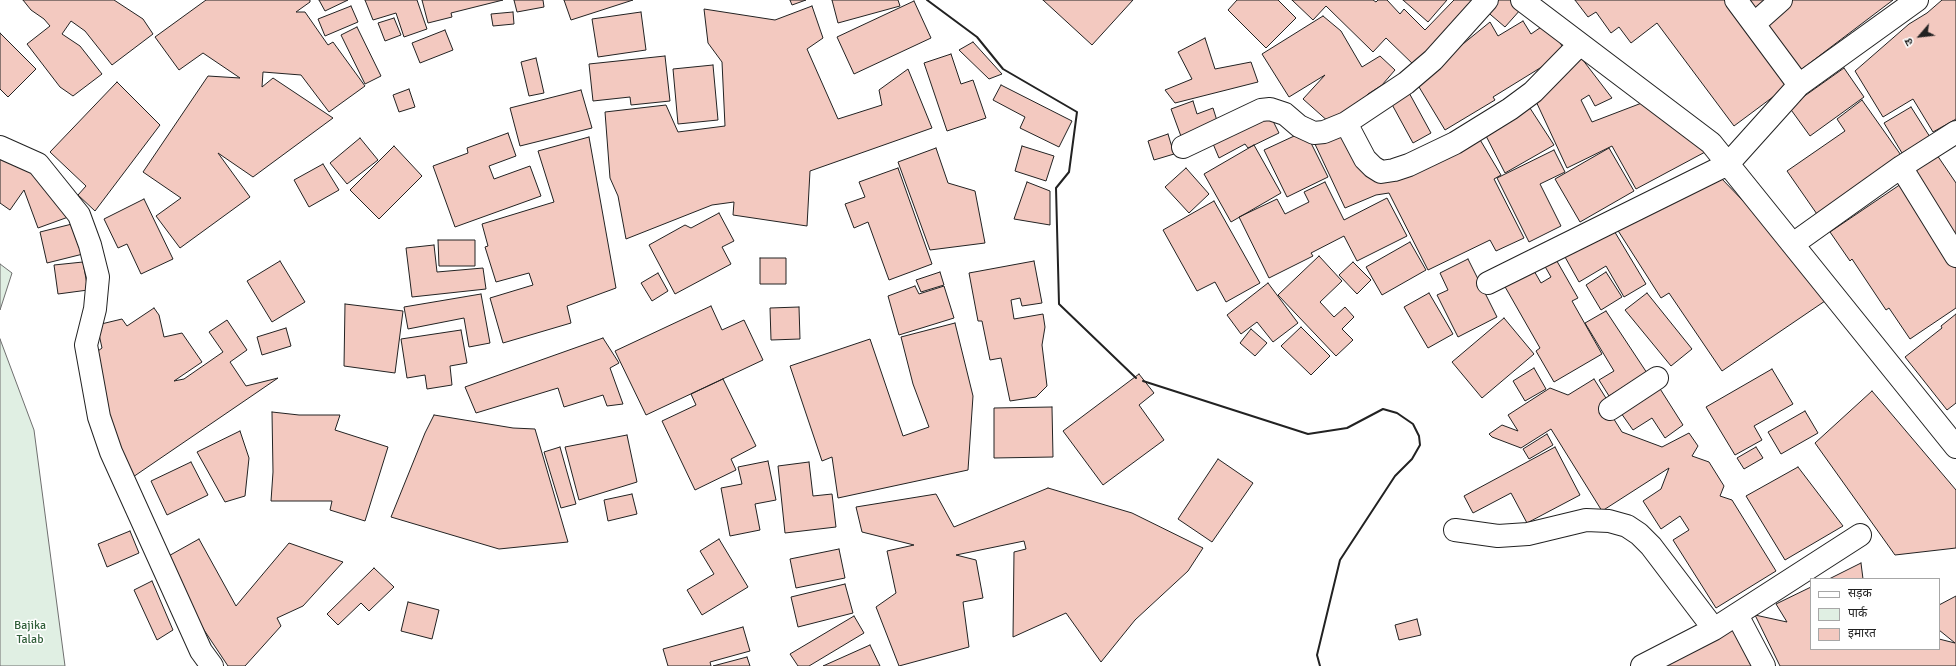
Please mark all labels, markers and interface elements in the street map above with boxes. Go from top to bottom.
north arrow [1900,16,1940,56]
text: उ [1902,36,1916,48]
legend [1810,578,1940,650]
text: सड़क [1848,586,1872,601]
text: पार्क [1848,606,1867,621]
park label: Bajika Talab [14,619,46,647]
text: इमारत [1848,626,1876,641]

